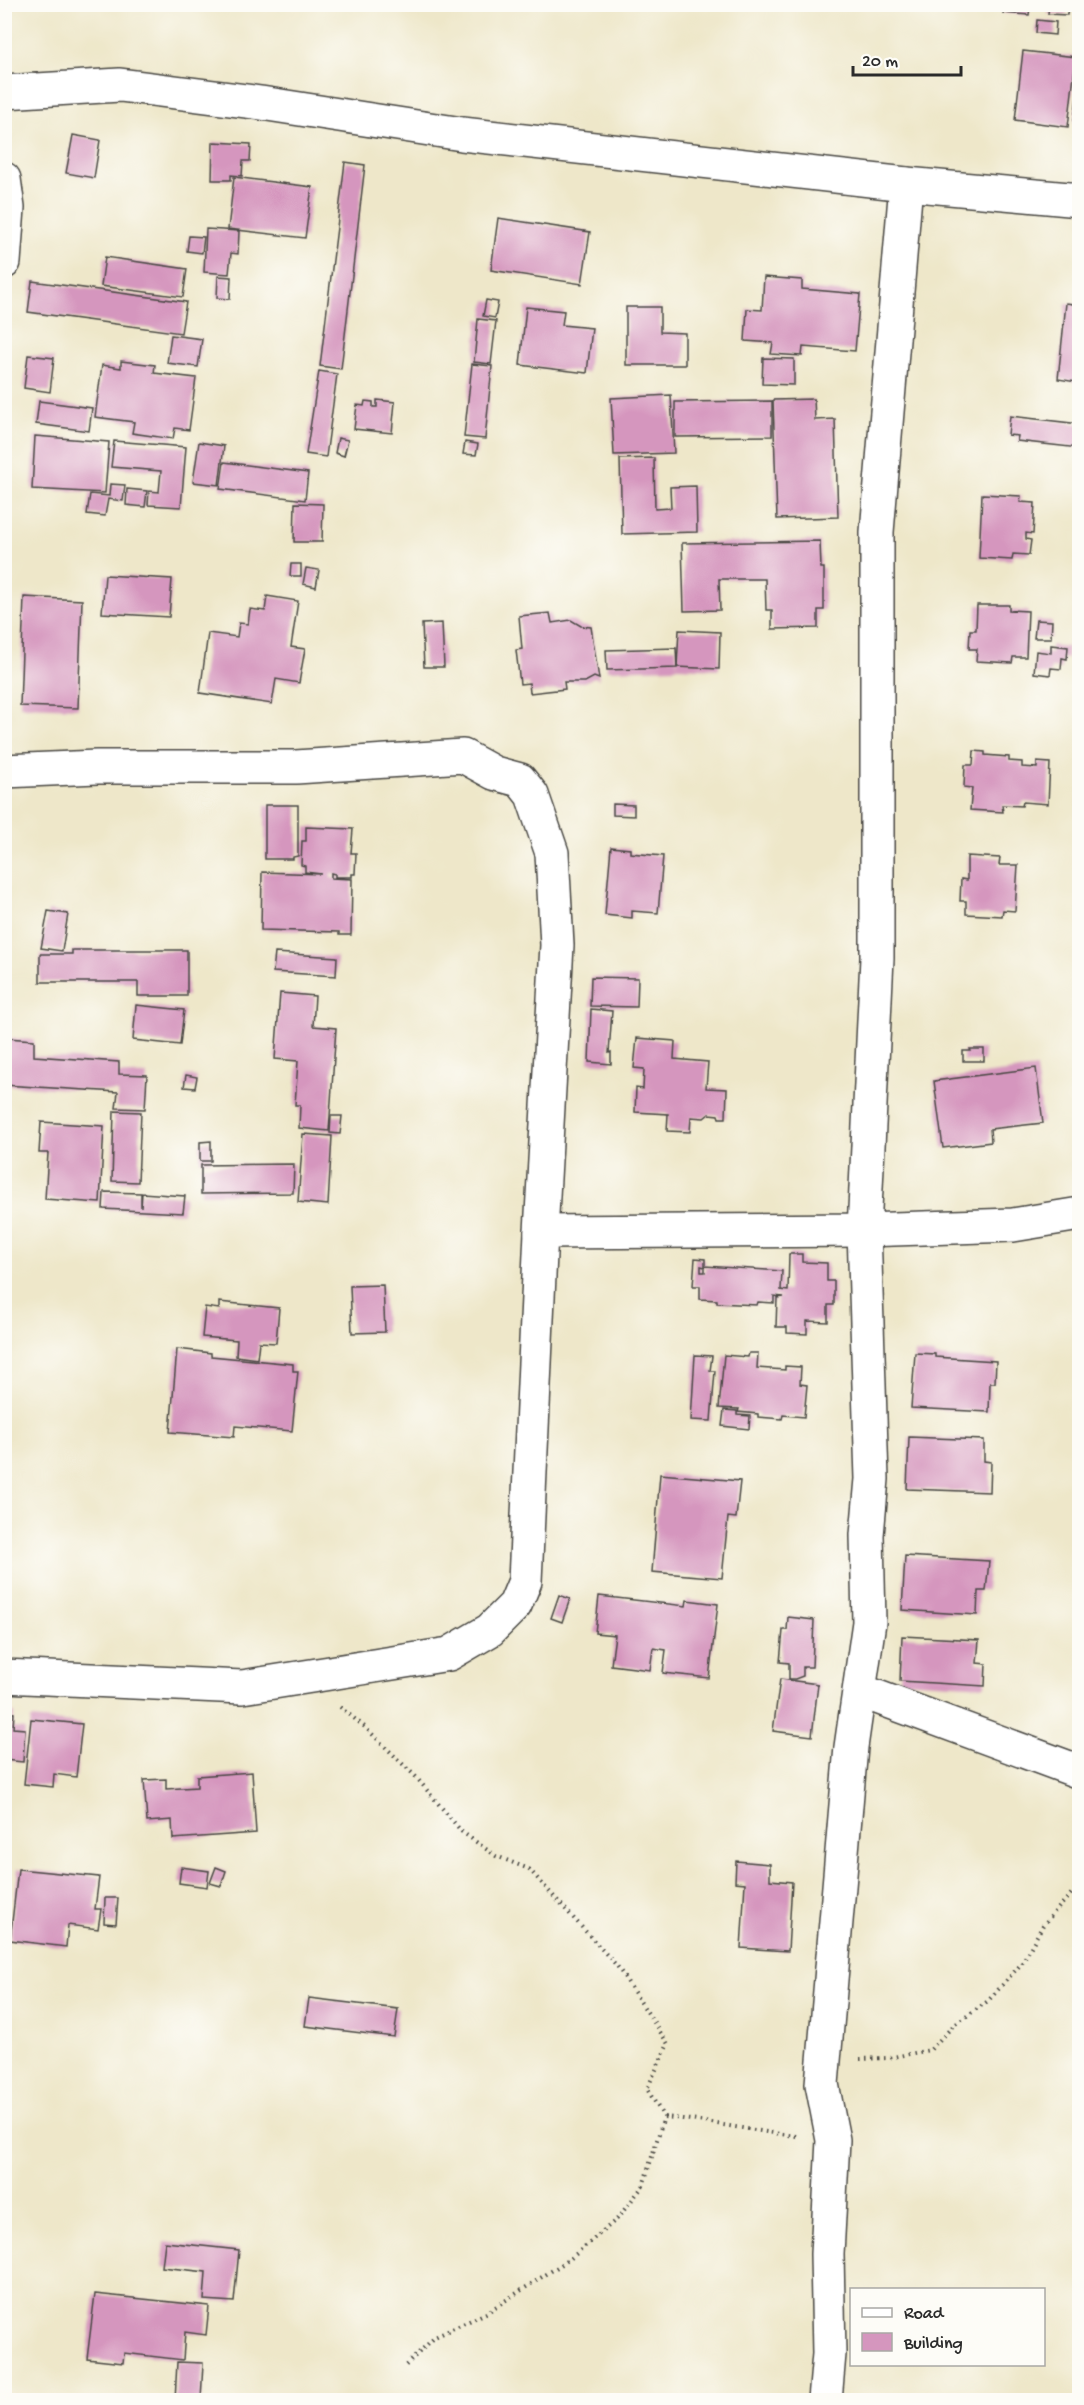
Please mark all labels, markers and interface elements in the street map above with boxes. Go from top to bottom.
scale bar [853,39,961,77]
text: 20 m [862,52,898,73]
legend [850,2288,1045,2366]
text: Road [904,2304,945,2325]
text: Building [903,2334,963,2355]

